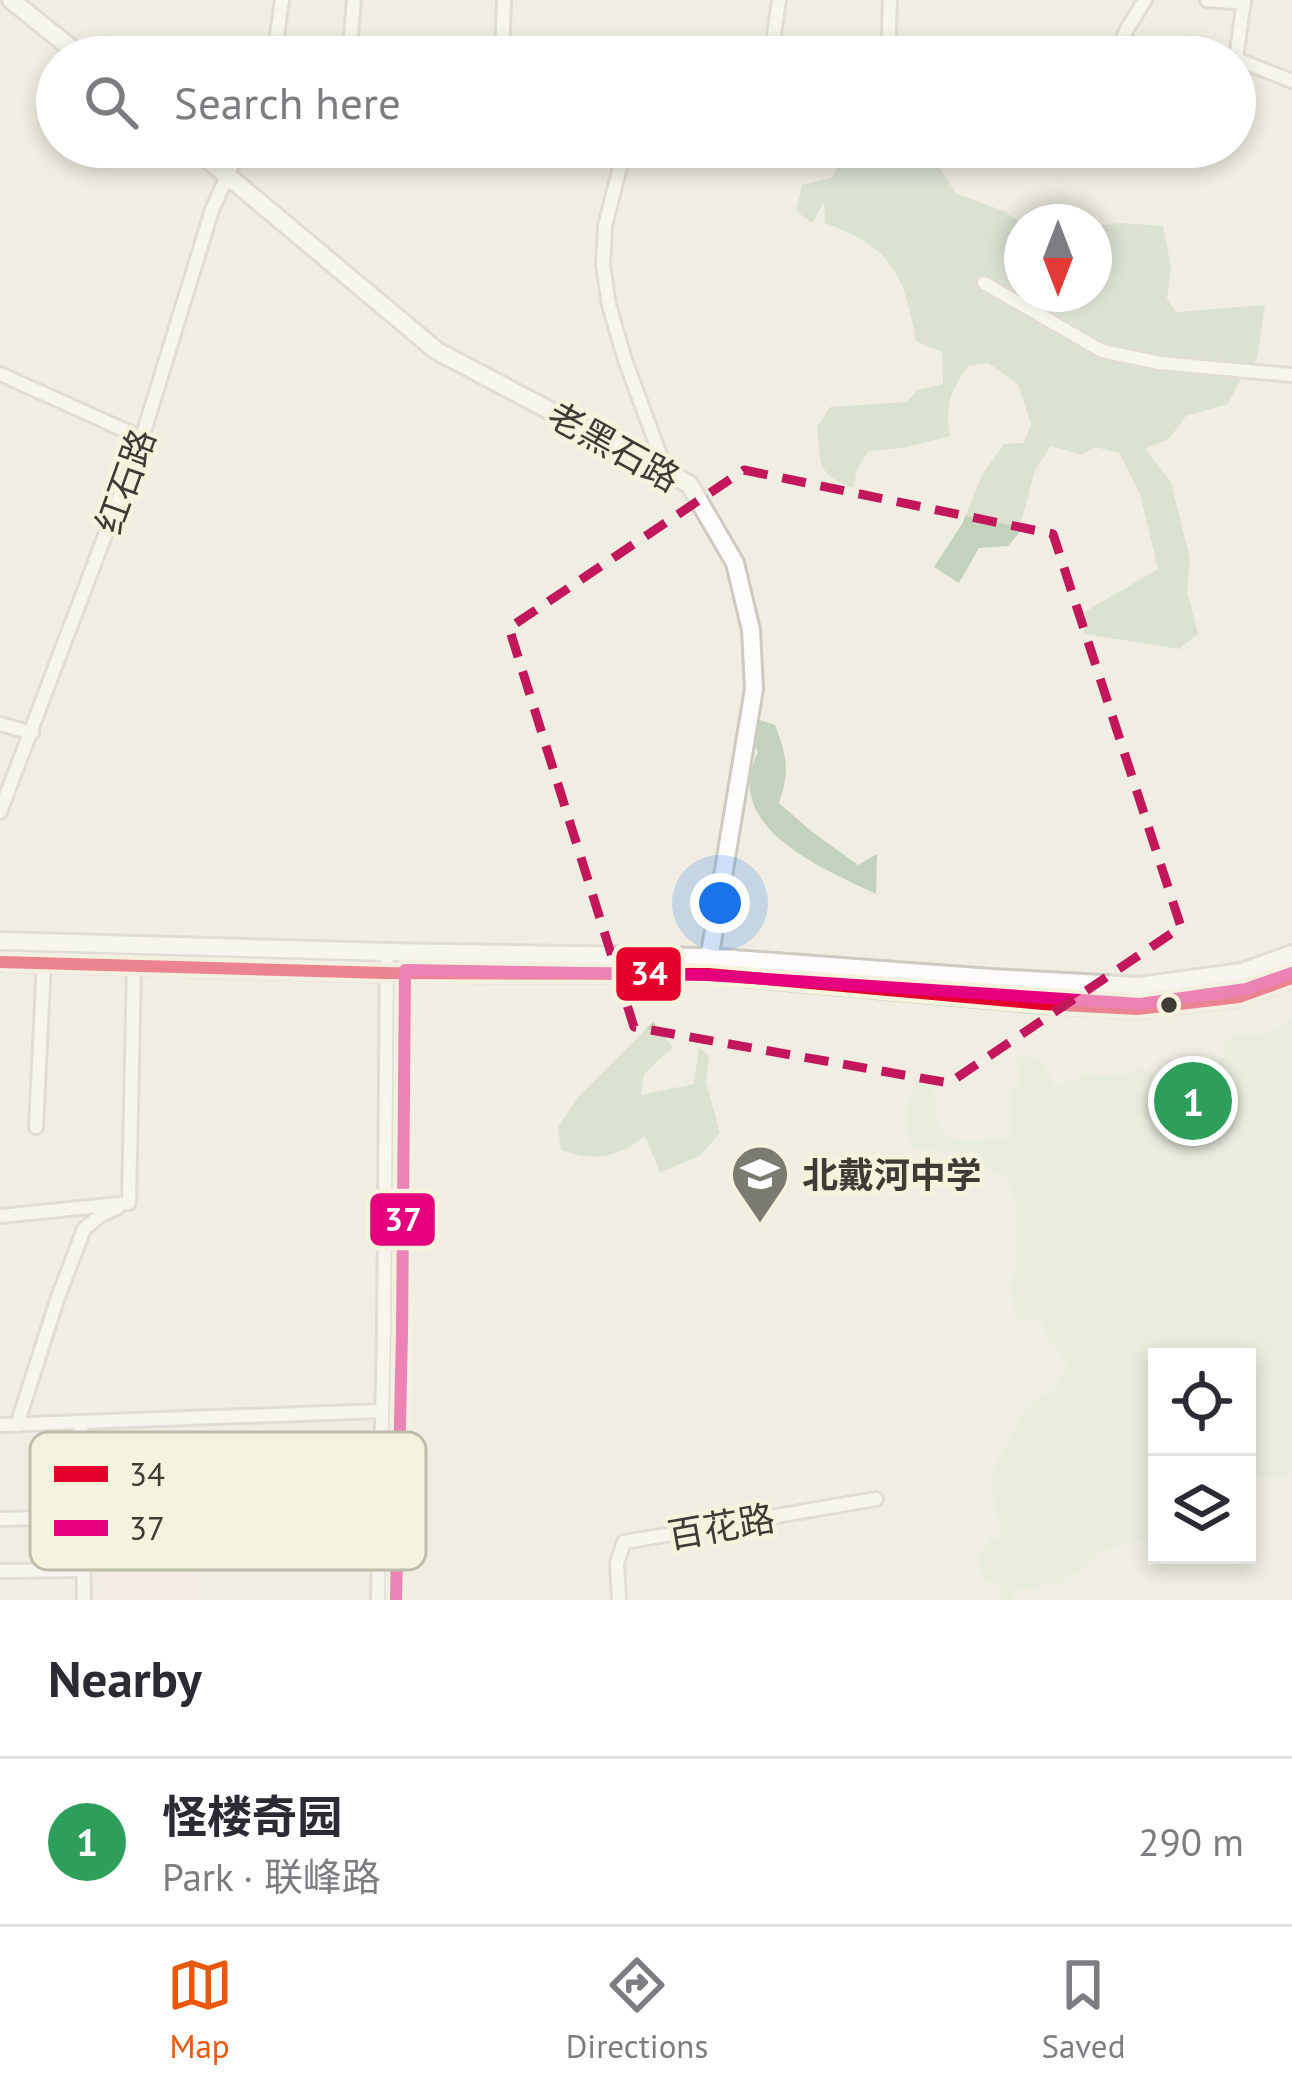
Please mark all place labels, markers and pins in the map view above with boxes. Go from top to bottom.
unlabelled marker [1158,994,1180,1016]
pin: 1 [1154,1056,1232,1146]
school or university icon: 北戴河中学 [729,1143,791,1225]
place label: 北戴河中学 [802,1151,982,1198]

